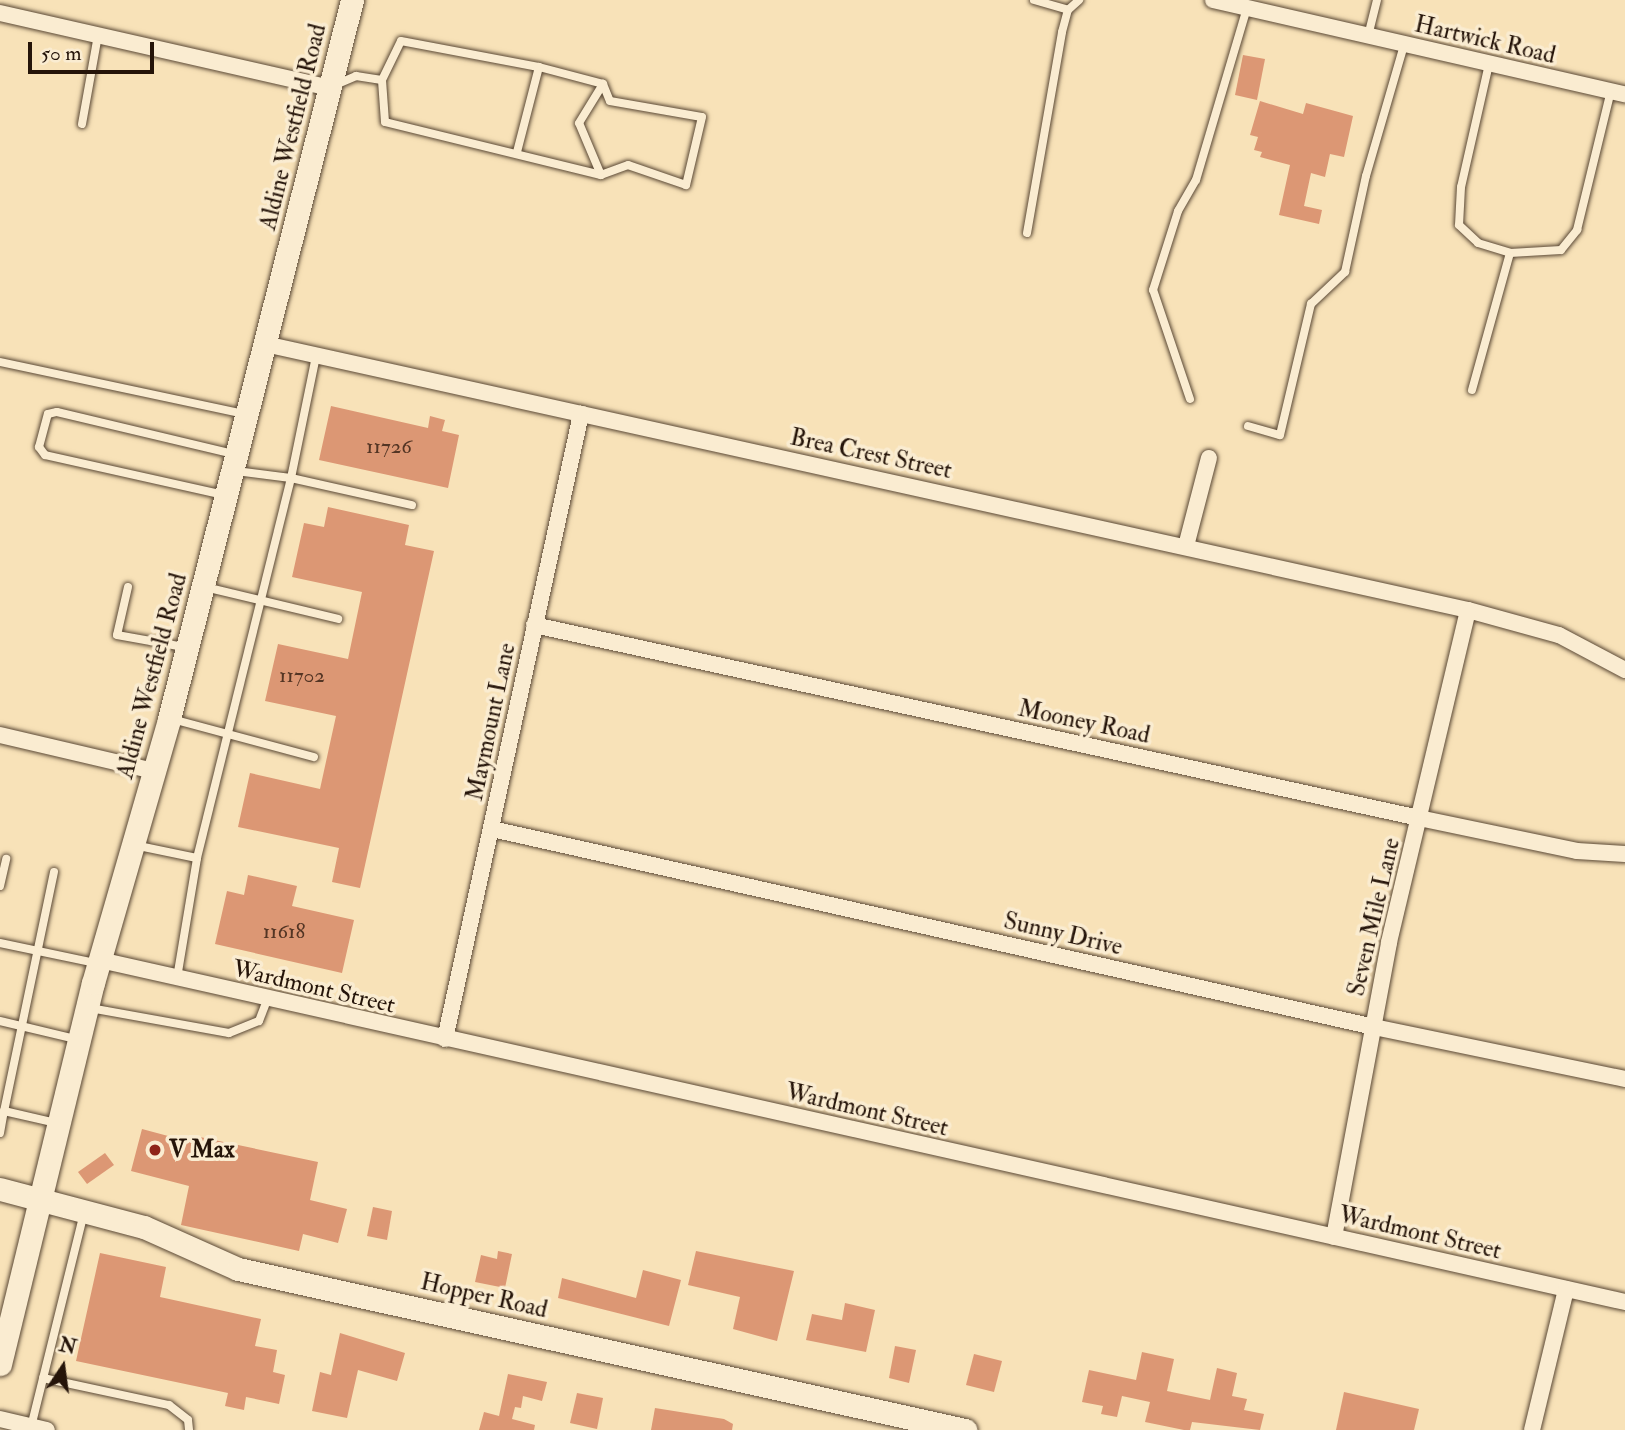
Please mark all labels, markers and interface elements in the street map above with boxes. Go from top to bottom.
street label: Hartwick Road [1412,10,1558,70]
street label: Aldine Westfield Road [253,21,333,233]
scale bar [32,28,158,72]
text: 50 m [41,40,82,67]
street label: Brea Crest Street [788,423,954,485]
house number: 11726 [366,434,412,460]
street label: Aldine Westfield Road [111,570,193,782]
street label: Maymount Lane [460,641,522,803]
house number: 11702 [279,663,325,689]
street label: Mooney Road [1015,694,1153,750]
street label: Seven Mile Lane [1342,835,1406,999]
street label: Sunny Drive [1001,906,1125,962]
house number: 11618 [263,919,305,945]
street label: Wardmont Street [230,954,398,1020]
street label: Wardmont Street [783,1077,951,1143]
place label: V Max [169,1136,235,1164]
marker: V Max [147,1142,163,1158]
street label: Wardmont Street [1336,1200,1504,1266]
street label: Hopper Road [418,1267,550,1325]
north arrow [28,1332,98,1402]
text: N [57,1333,79,1360]

